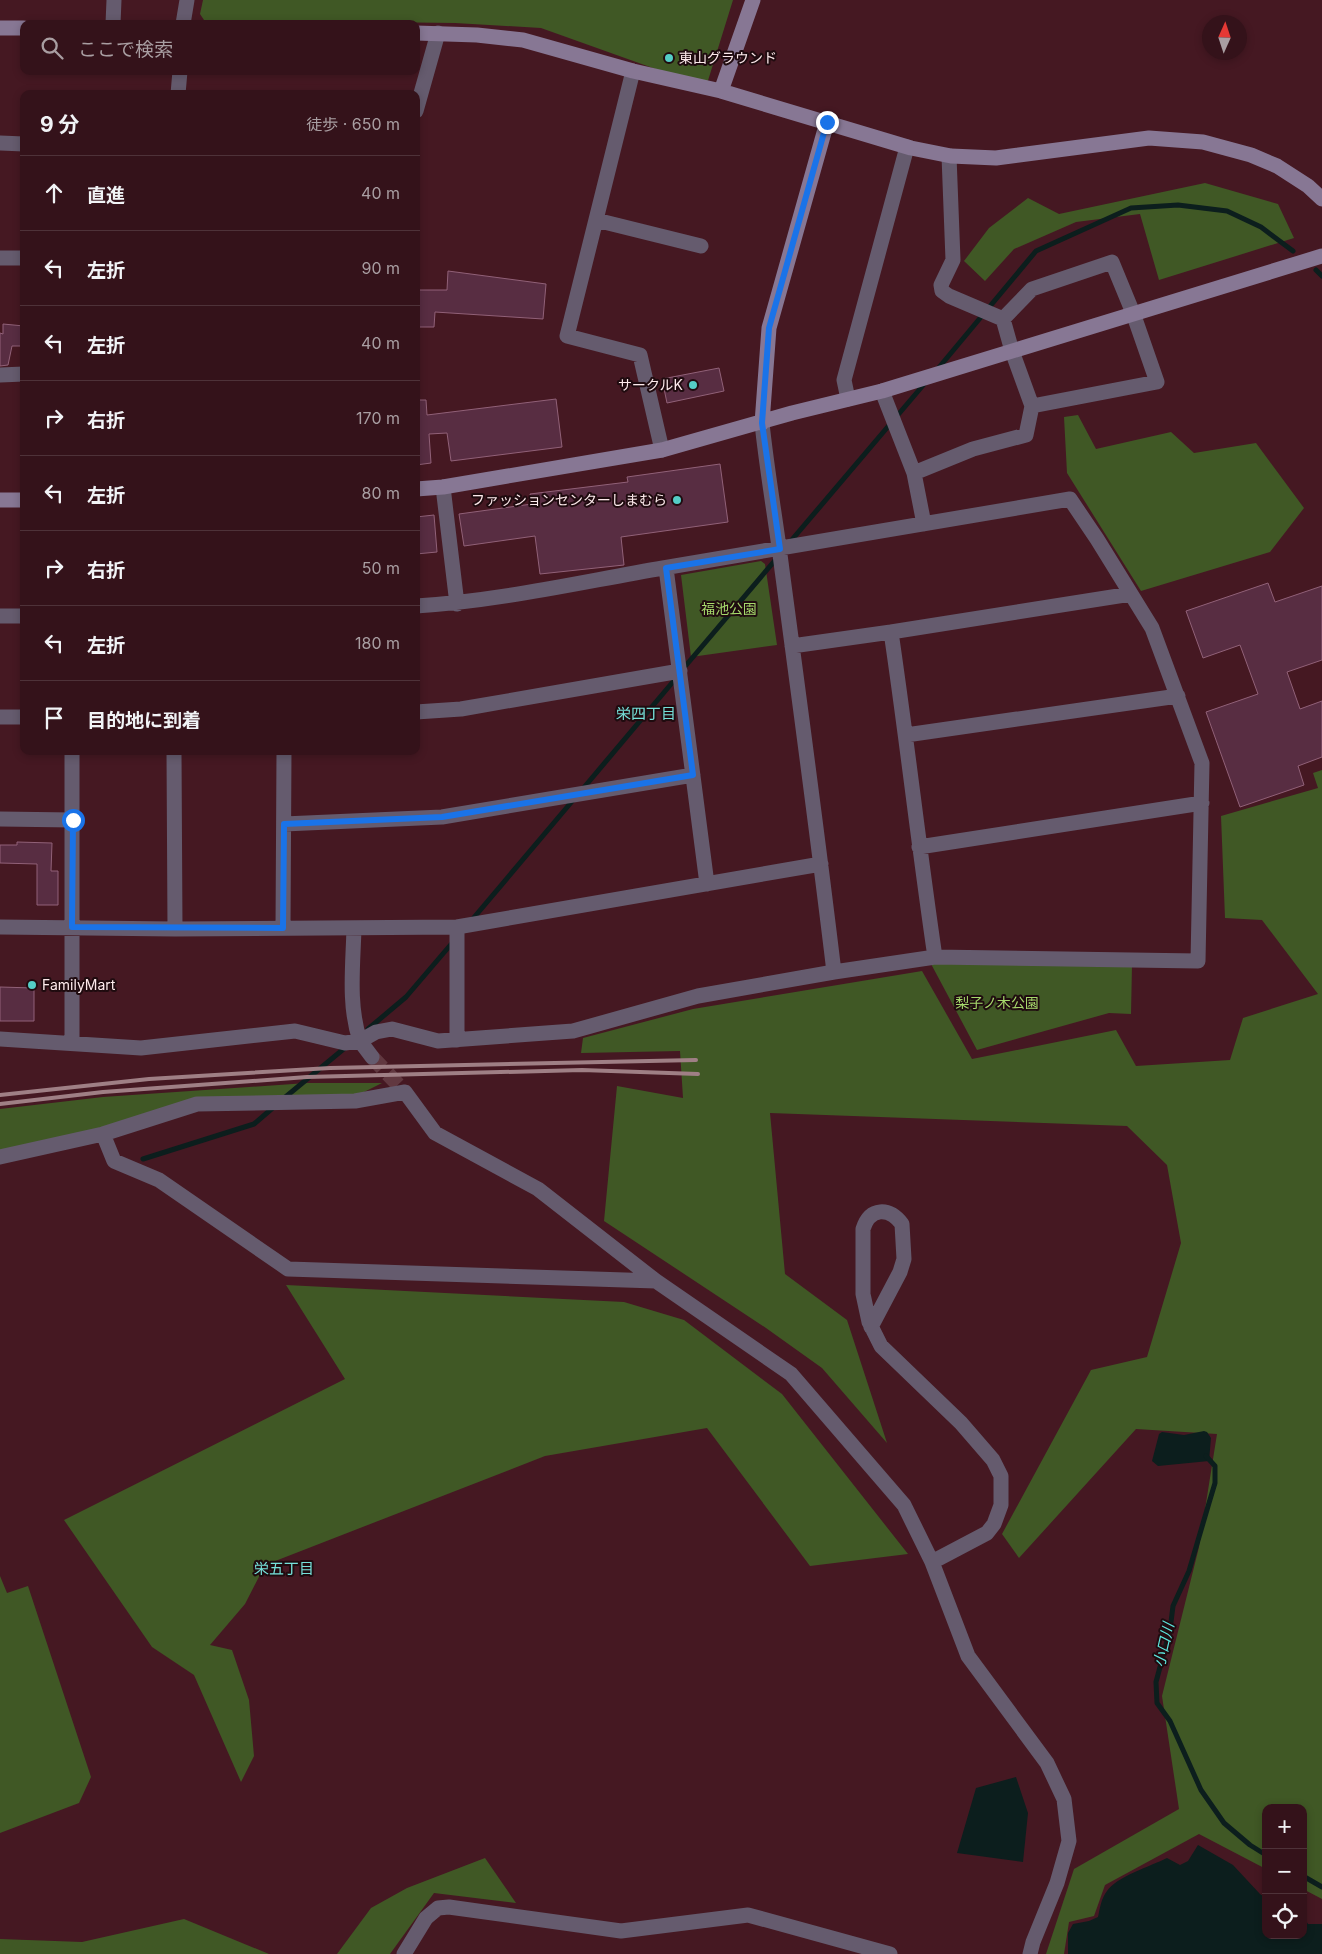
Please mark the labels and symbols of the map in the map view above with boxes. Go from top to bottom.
north arrow [1202,15,1247,60]
place label: 東山グラウンド [679,49,777,66]
marker: 東山グラウンド [663,52,675,64]
route end [816,111,839,134]
place label: サークルK [618,376,684,393]
marker: サークルK [687,379,699,391]
place label: ファッションセンターしまむら [471,491,667,508]
marker: ファッションセンターしまむら [671,494,683,506]
park label: 福池公園 [701,600,757,617]
district label: 栄四丁目 [616,704,676,723]
route start [62,809,85,832]
place label: FamilyMart [42,976,116,993]
marker: FamilyMart [26,979,38,991]
park label: 梨子ノ木公園 [955,994,1039,1011]
district label: 栄五丁目 [254,1559,314,1578]
water label: 小口川 [1149,1619,1178,1669]

